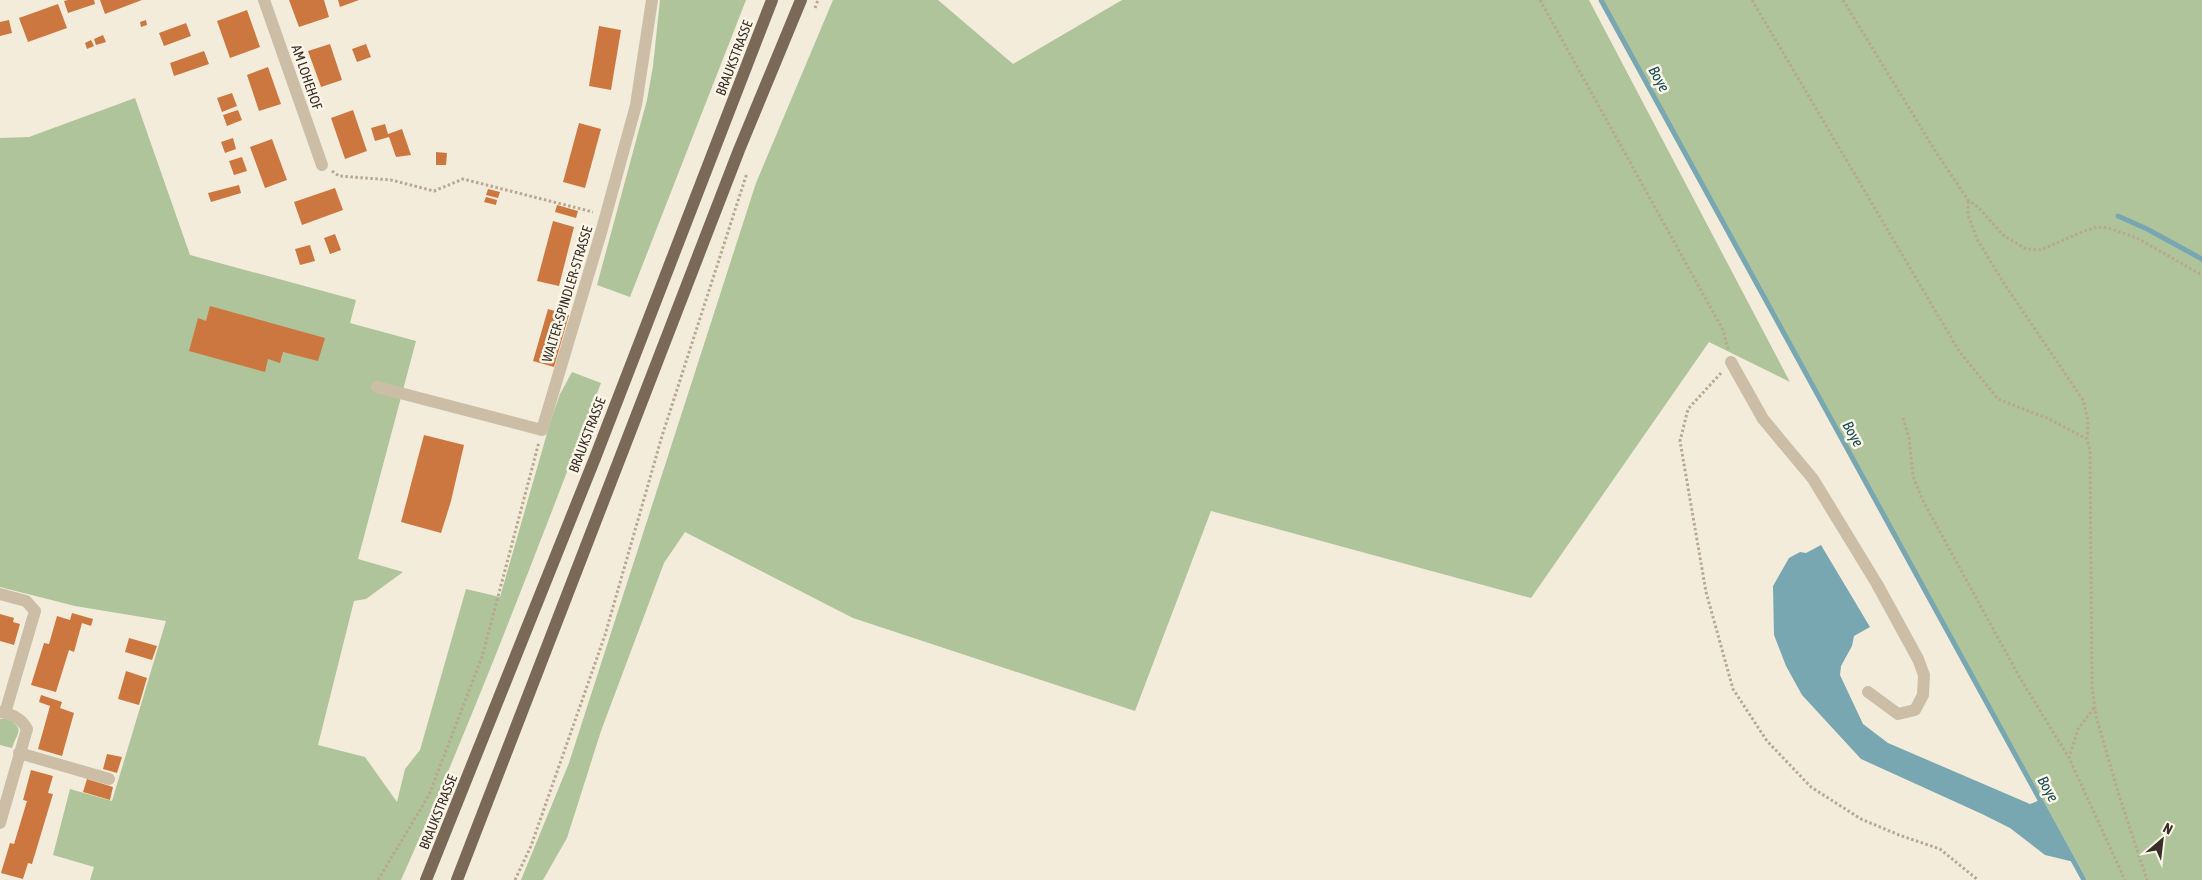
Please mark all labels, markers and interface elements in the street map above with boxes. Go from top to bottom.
street label: BRAUKSTRASSE [712,18,756,98]
street label: AM LOHEHOF [288,42,326,112]
water label: Boye [1645,63,1673,95]
street label: WALTER-SPINDLER-STRASSE [539,224,595,364]
street label: BRAUKSTRASSE [565,395,609,475]
water label: Boye [1839,418,1867,450]
street label: BRAUKSTRASSE [416,772,460,852]
water label: Boye [2034,773,2062,805]
north arrow [2137,815,2187,865]
text: N [2161,820,2176,838]

